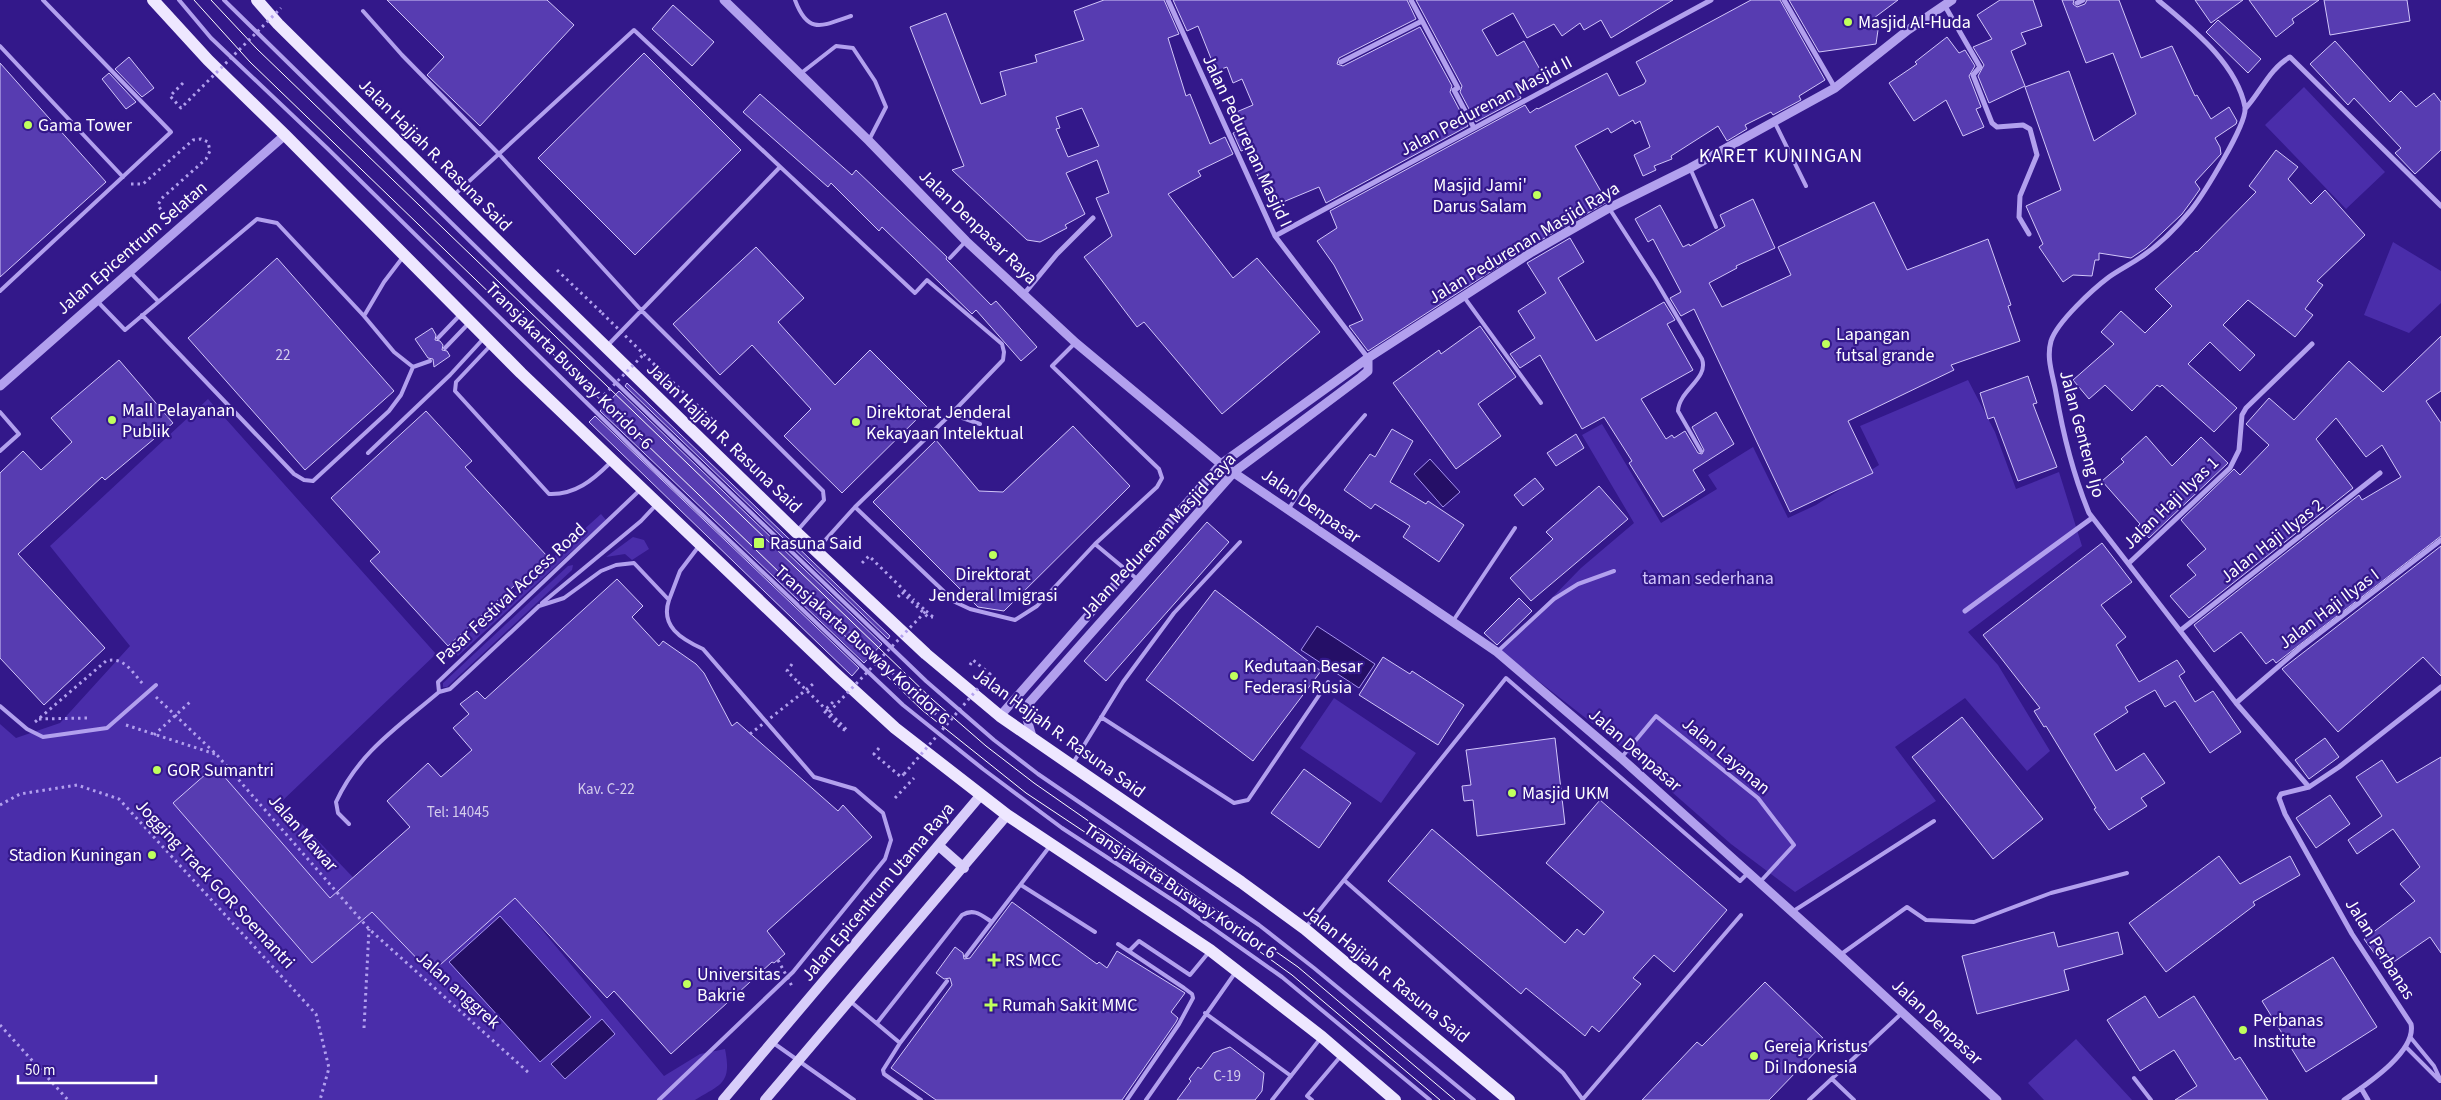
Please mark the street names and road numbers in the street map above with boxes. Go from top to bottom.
street label: Jalan Pedurenan Masjid II [1395,50,1577,162]
street label: Jalan Pedurenan Masjid I [1196,51,1298,231]
street label: Jalan Hajjah R. Rasuna Said [353,73,517,237]
street label: Jalan Denpasar Raya [913,164,1043,290]
street label: Jalan Epicentrum Selatan [51,175,213,321]
street label: Jalan Pedurenan Masjid Raya [1424,176,1624,310]
street label: Transjakarta Busway Koridor 6 [480,277,658,455]
street label: Jalan Hajjah R. Rasuna Said [641,357,807,519]
street label: Jalan Genteng Ijo [2053,368,2111,500]
street label: Jalan Pedurenan Masjid Raya [1074,447,1242,625]
street label: Jalan Haji Ilyas 1 [2117,451,2225,555]
street label: Jalan Denpasar [1256,462,1366,550]
street label: Jalan Haji Ilyas 2 [2215,493,2329,589]
street label: Pasar Festival Access Road [430,518,592,670]
street label: Transjakarta Busway Koridor 6 [769,559,955,731]
street label: Jalan Haji Ilyas I [2273,563,2385,655]
street label: Jalan Hajjah R. Rasuna Said [968,662,1150,804]
street label: Jalan Denpasar [1583,702,1688,798]
street label: Jalan Layanan [1676,712,1776,800]
street label: Jalan Mawar [262,789,344,878]
street label: Jogging Track GOR Soemantri [130,794,300,974]
street label: Jalan Epicentrum Utama Raya [796,797,960,987]
street label: Transjakarta Busway Koridor 6 [1078,817,1282,965]
street label: Jalan Perbanas [2339,894,2421,1004]
street label: Jalan Hajjah R. Rasuna Said [1298,899,1474,1049]
street label: Jalan anggrek [410,945,506,1035]
street label: Jalan Denpasar [1886,973,1989,1071]

